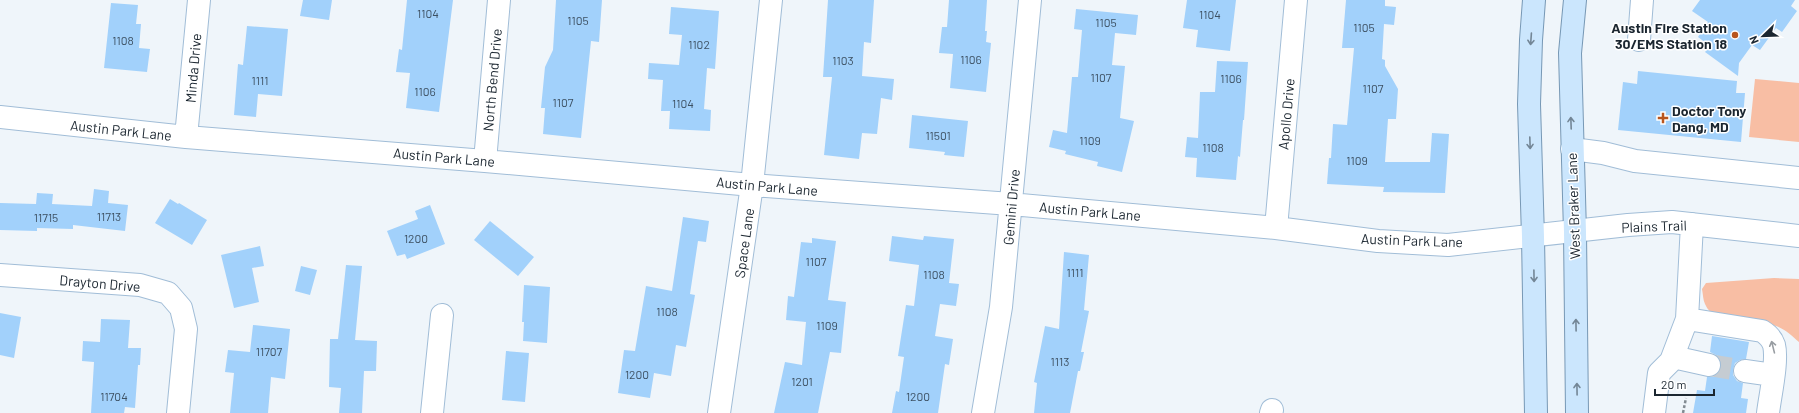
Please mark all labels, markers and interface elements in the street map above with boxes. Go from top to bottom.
house number: 1104 [417,6,439,20]
house number: 1104 [1199,7,1221,21]
house number: 1105 [567,13,589,27]
house number: 1105 [1095,15,1117,29]
north arrow [1743,16,1783,56]
place label: Austin Fire Station 30/EMS Station 18 [1611,19,1727,52]
house number: 1105 [1353,20,1375,34]
street label: North Bend Drive [479,28,505,132]
marker: Austin Fire Station 30/EMS Station 18 [1730,30,1740,40]
street label: Minda Drive [181,32,205,104]
one-way arrow [1528,32,1535,45]
house number: 1108 [112,33,134,47]
text: N [1746,34,1761,46]
house number: 1102 [688,37,710,51]
house number: 1106 [960,52,982,66]
house number: 1103 [832,53,854,67]
house number: 1107 [1091,70,1112,84]
house number: 1106 [1220,71,1242,85]
house number: 1111 [252,73,268,87]
street label: Apollo Drive [1274,77,1298,151]
house number: 1107 [1363,81,1384,95]
house number: 1106 [414,84,436,98]
house number: 1107 [553,95,574,109]
house number: 1104 [672,96,694,110]
place label: Doctor Tony Dang, MD [1672,102,1746,135]
marker: Doctor Tony Dang, MD [1657,112,1669,124]
street label: Austin Park Lane [69,116,173,144]
one-way arrow [1567,117,1574,130]
house number: 11501 [925,128,951,142]
house number: 1109 [1079,133,1101,147]
one-way arrow [1526,136,1534,149]
house number: 1108 [1202,140,1224,154]
street label: Austin Park Lane [392,144,496,170]
street label: West Braker Lane [1563,152,1583,260]
house number: 1109 [1346,153,1368,167]
street label: Gemini Drive [999,168,1023,246]
street label: Austin Park Lane [715,173,819,199]
street label: Austin Park Lane [1038,198,1142,224]
street label: Space Lane [731,207,757,279]
house number: 11713 [97,209,121,223]
house number: 11715 [34,210,58,224]
street label: Plains Trail [1621,216,1687,236]
street label: Austin Park Lane [1361,230,1463,250]
house number: 1200 [404,231,428,245]
house number: 1107 [806,254,827,268]
house number: 1111 [1067,265,1083,279]
house number: 1108 [923,267,945,281]
one-way arrow [1531,269,1538,282]
street label: Drayton Drive [59,271,141,295]
house number: 1108 [656,304,678,318]
house number: 1109 [816,318,838,332]
one-way arrow [1572,319,1580,332]
one-way arrow [1769,340,1776,353]
house number: 11707 [256,344,283,358]
house number: 1113 [1051,354,1069,368]
house number: 1200 [625,367,649,381]
scale bar [1655,371,1714,397]
house number: 1201 [791,374,813,388]
text: 20 m [1661,377,1687,391]
one-way arrow [1573,383,1581,396]
house number: 11704 [100,389,128,403]
house number: 1200 [906,389,930,403]

